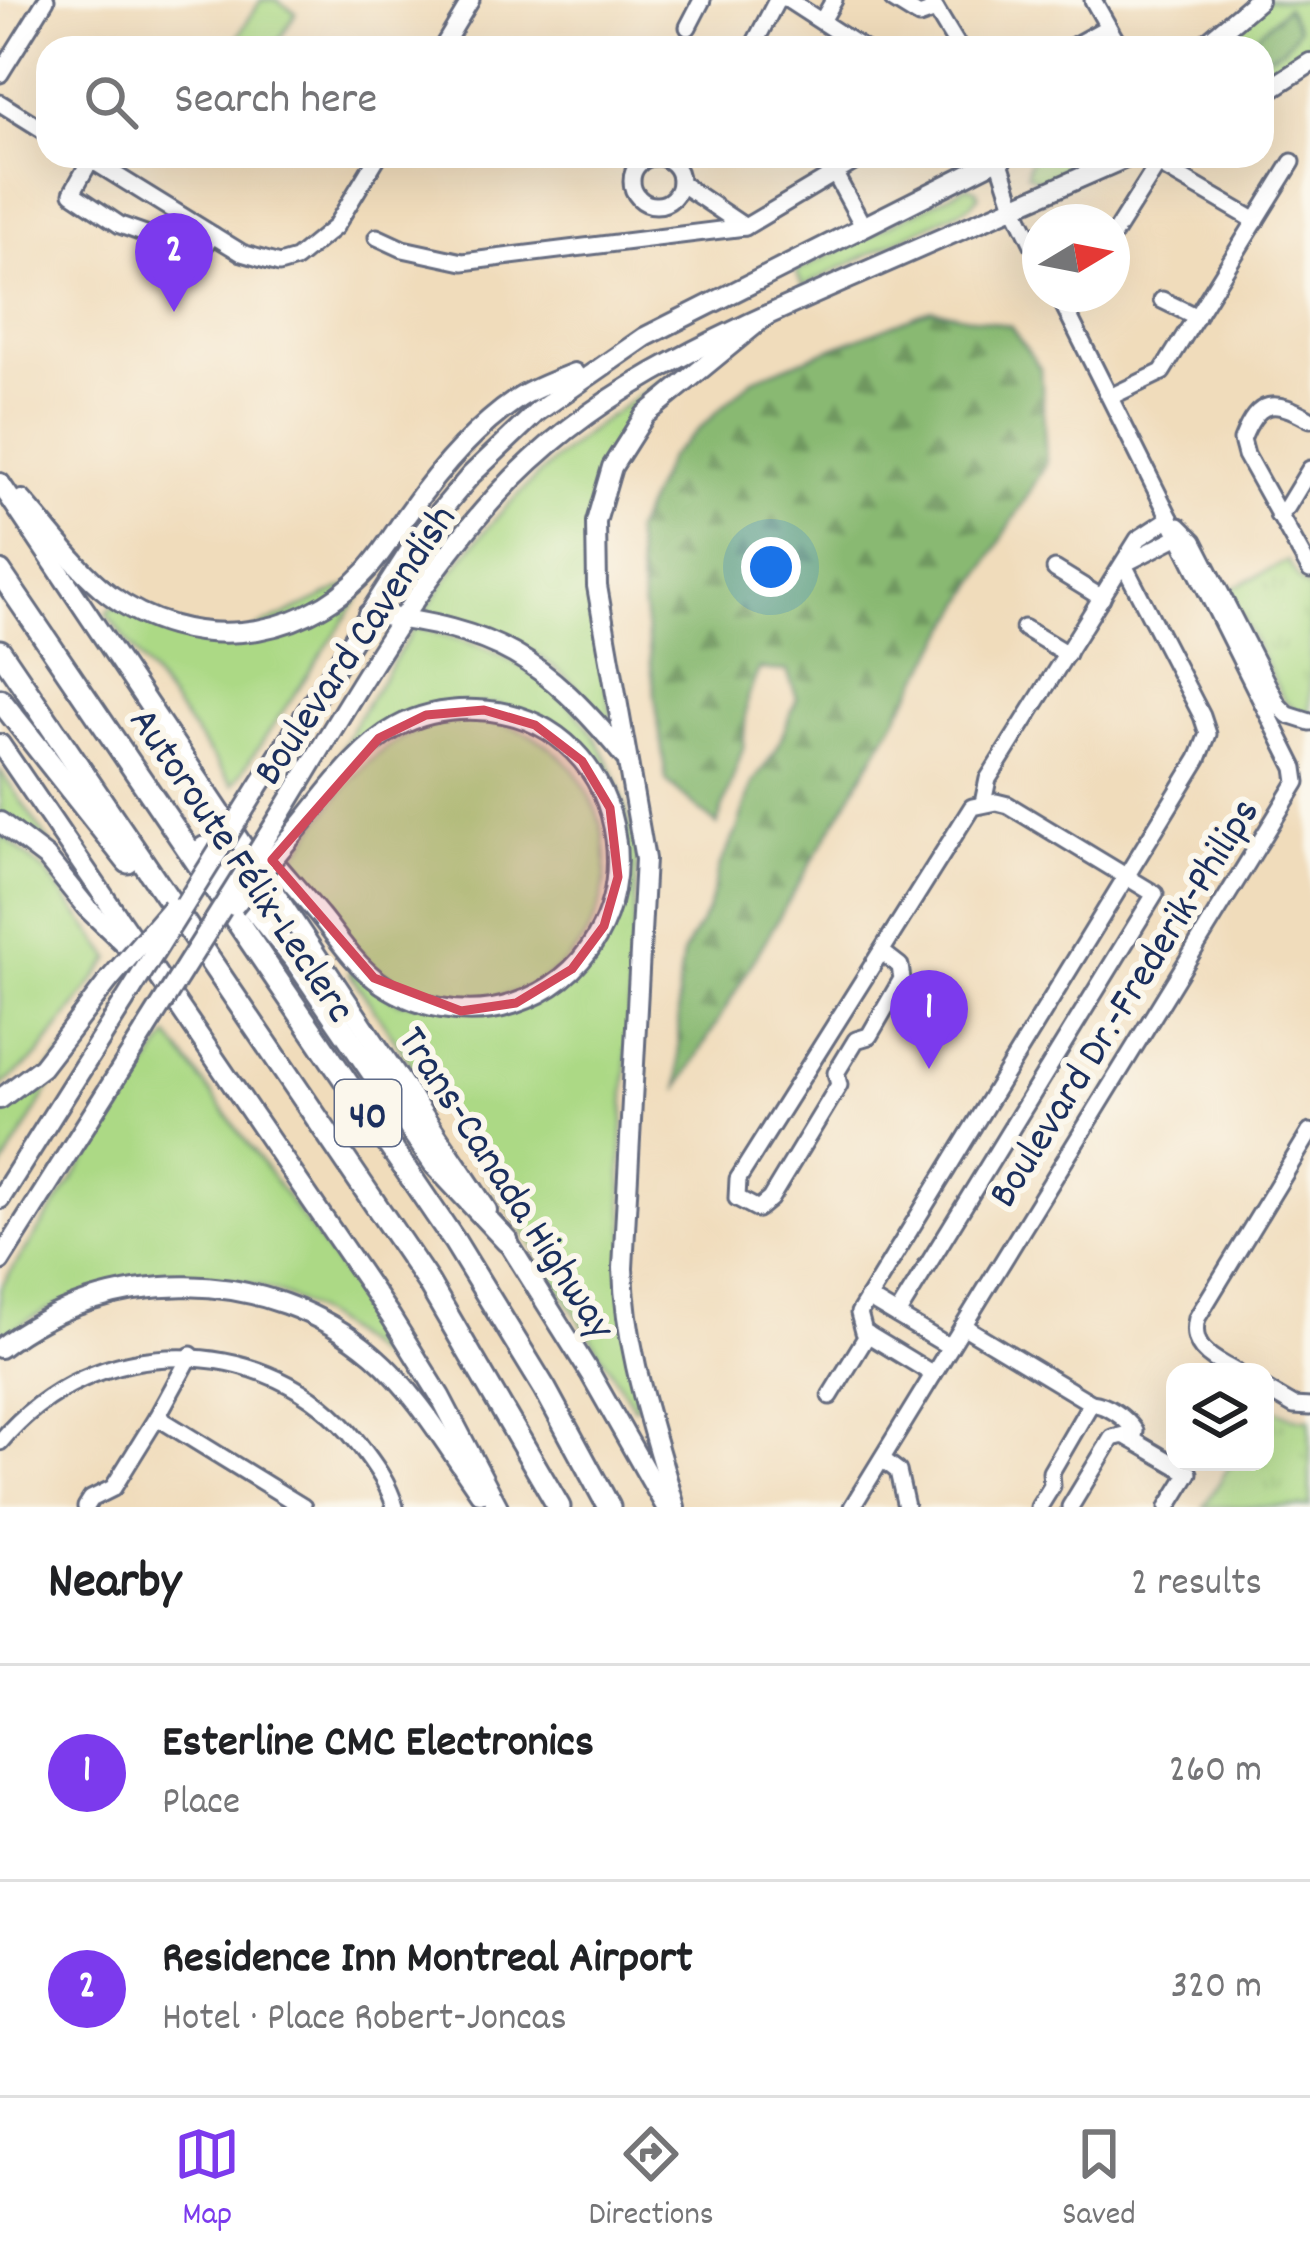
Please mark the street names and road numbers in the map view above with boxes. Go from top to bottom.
street label: Boulevard Cavendish [241,494,474,799]
street label: Autoroute Félix-Leclerc [111,697,367,1037]
street label: Boulevard Dr.-Frederik-Philips [976,788,1278,1221]
street label: Trans-Canada Highway [379,1016,628,1354]
road number: 40 [335,1080,401,1146]

